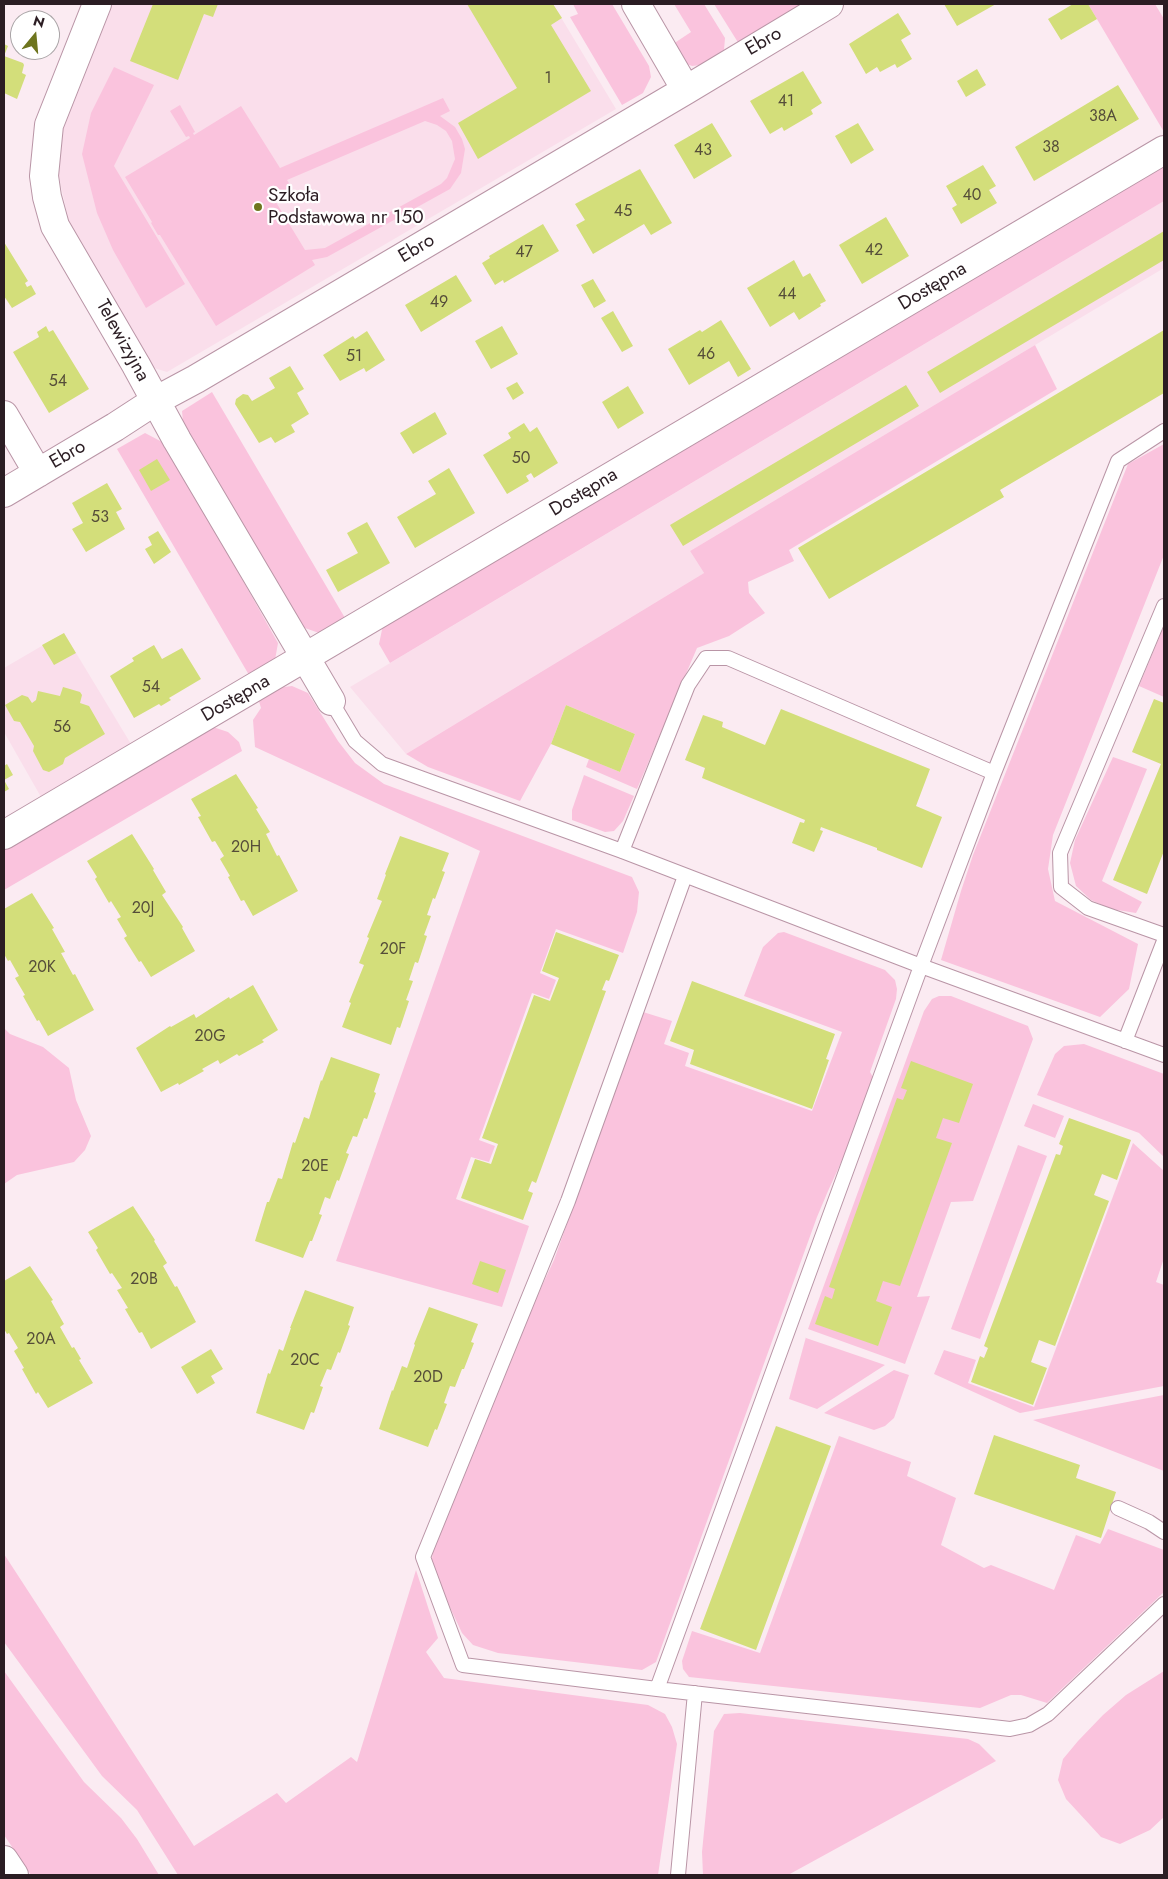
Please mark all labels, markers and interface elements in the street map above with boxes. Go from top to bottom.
north arrow [10,10,60,60]
text: N [31,10,47,33]
street label: Ebro [742,23,786,61]
house number: 1 [544,69,552,89]
house number: 41 [778,92,794,112]
house number: 38A [1089,107,1117,127]
house number: 38 [1042,138,1060,158]
house number: 43 [694,141,712,161]
place label: Szkoła Podstawowa nr 150 [268,185,424,229]
house number: 40 [963,186,981,206]
marker: Szkoła Podstawowa nr 150 [252,201,264,213]
house number: 45 [614,202,632,222]
street label: Ebro [395,229,439,269]
house number: 42 [865,241,883,261]
house number: 47 [515,243,533,263]
street label: Dostępna [895,258,971,316]
house number: 44 [778,285,796,305]
house number: 49 [430,293,448,313]
street label: Telewizyjna [90,296,154,386]
house number: 46 [697,345,715,365]
house number: 51 [346,347,362,367]
house number: 54 [49,372,67,392]
street label: Ebro [46,436,90,474]
house number: 50 [512,449,530,469]
street label: Dostępna [546,464,622,522]
house number: 53 [91,508,109,528]
street label: Dostępna [198,670,274,728]
house number: 54 [142,678,160,698]
house number: 56 [53,718,71,738]
house number: 20H [231,838,261,858]
house number: 20J [132,899,154,919]
house number: 20F [380,940,406,960]
house number: 20K [28,958,56,978]
house number: 20G [194,1027,226,1047]
house number: 20E [301,1157,329,1177]
house number: 20B [130,1270,158,1290]
house number: 20A [26,1330,56,1350]
house number: 20C [290,1351,320,1371]
house number: 20D [413,1368,443,1388]

